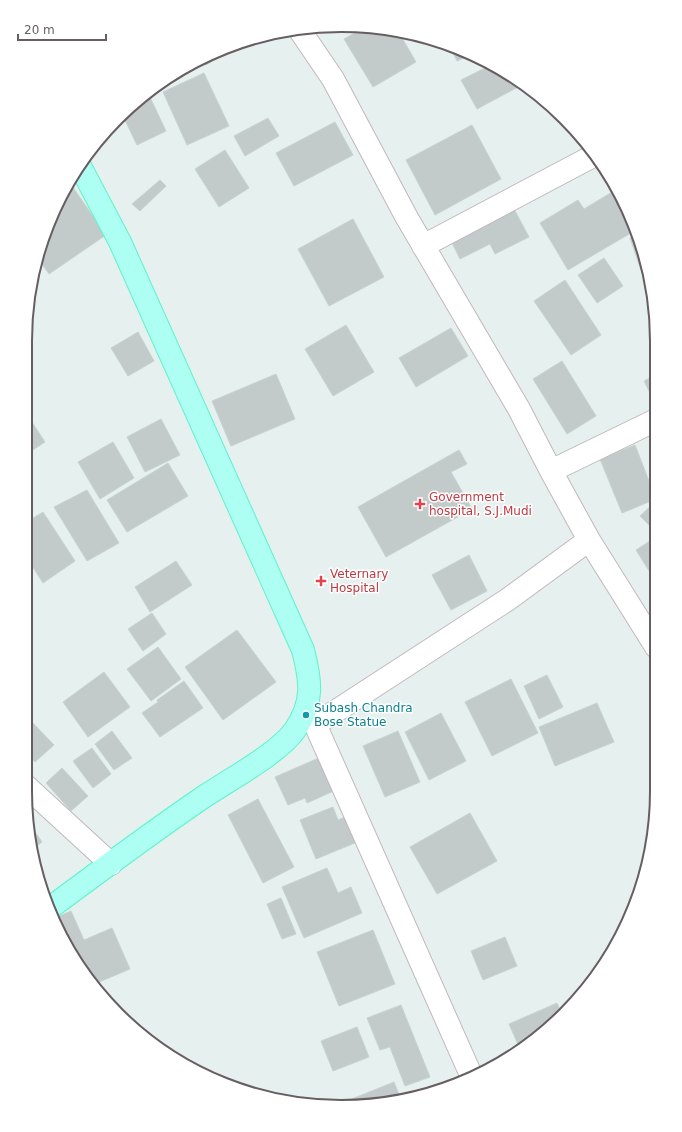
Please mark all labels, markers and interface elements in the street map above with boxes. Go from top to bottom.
scale bar [18,16,106,42]
text: 20 m [24,23,55,37]
place label: Government hospital, S.J.Mudi [429,490,532,518]
marker: Government hospital, S.J.Mudi [414,498,426,510]
place label: Veternary Hospital [330,567,388,595]
marker: Veternary Hospital [315,575,327,587]
place label: Subash Chandra Bose Statue [314,701,413,729]
marker: Subash Chandra Bose Statue [301,710,311,720]

